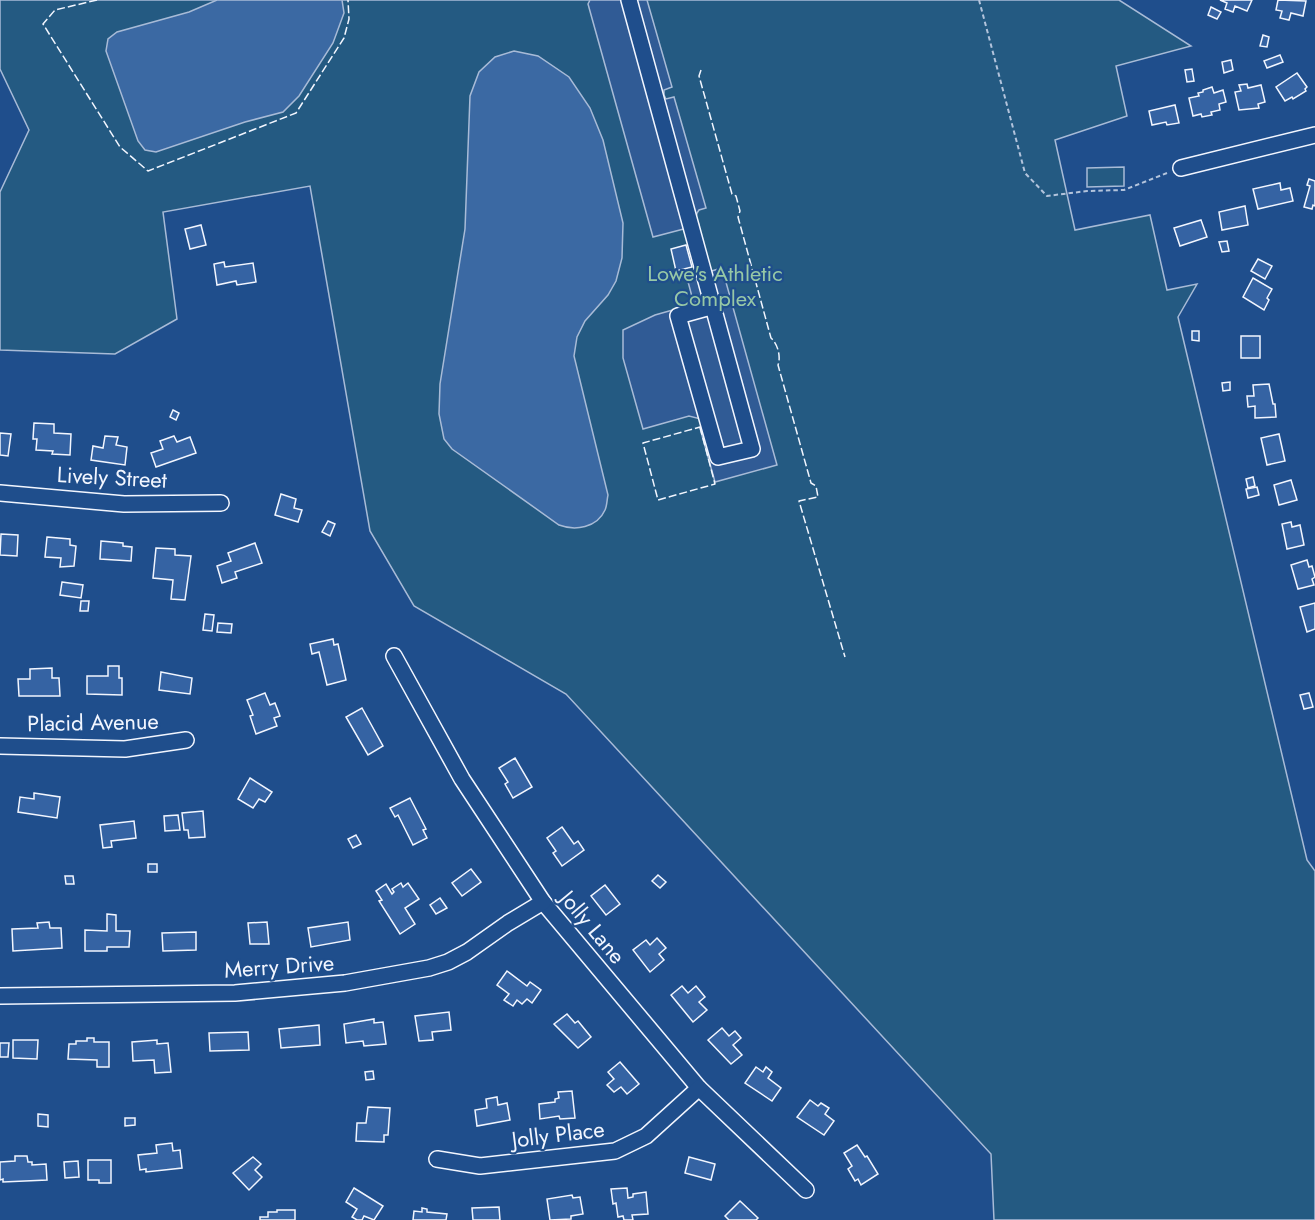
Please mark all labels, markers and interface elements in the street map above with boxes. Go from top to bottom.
park label: Lowe's Athletic Complex [647,257,783,314]
street label: Lively Street [56,458,169,496]
street label: Placid Avenue [27,705,159,739]
street label: Jolly Lane [551,881,633,971]
street label: Merry Drive [223,946,335,986]
street label: Jolly Place [507,1112,606,1156]

